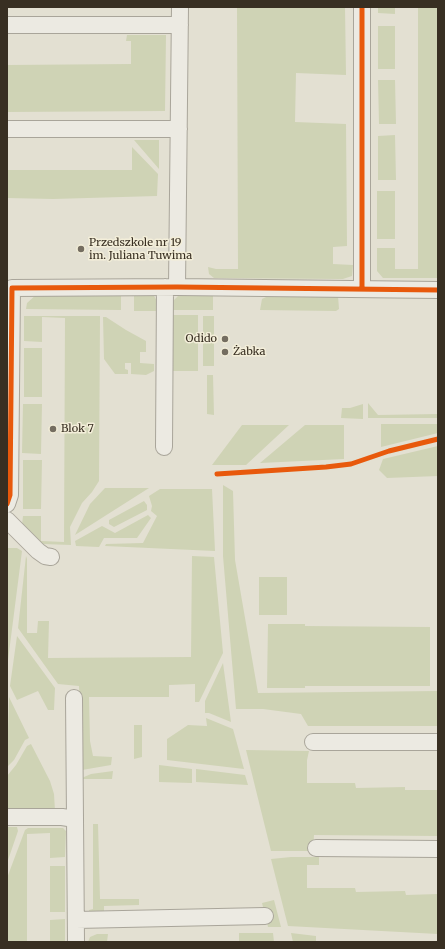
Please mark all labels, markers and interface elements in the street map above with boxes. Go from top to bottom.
place label: Przedszkole nr 19 im. Juliana Tuwima [89,236,192,262]
marker: Przedszkole nr 19 im. Juliana Tuwima [76,244,86,254]
place label: Odido [186,332,217,346]
marker: Odido [220,334,230,344]
place label: Żabka [233,345,265,359]
marker: Żabka [220,347,230,357]
place label: Blok 7 [61,422,94,436]
marker: Blok 7 [48,424,58,434]

